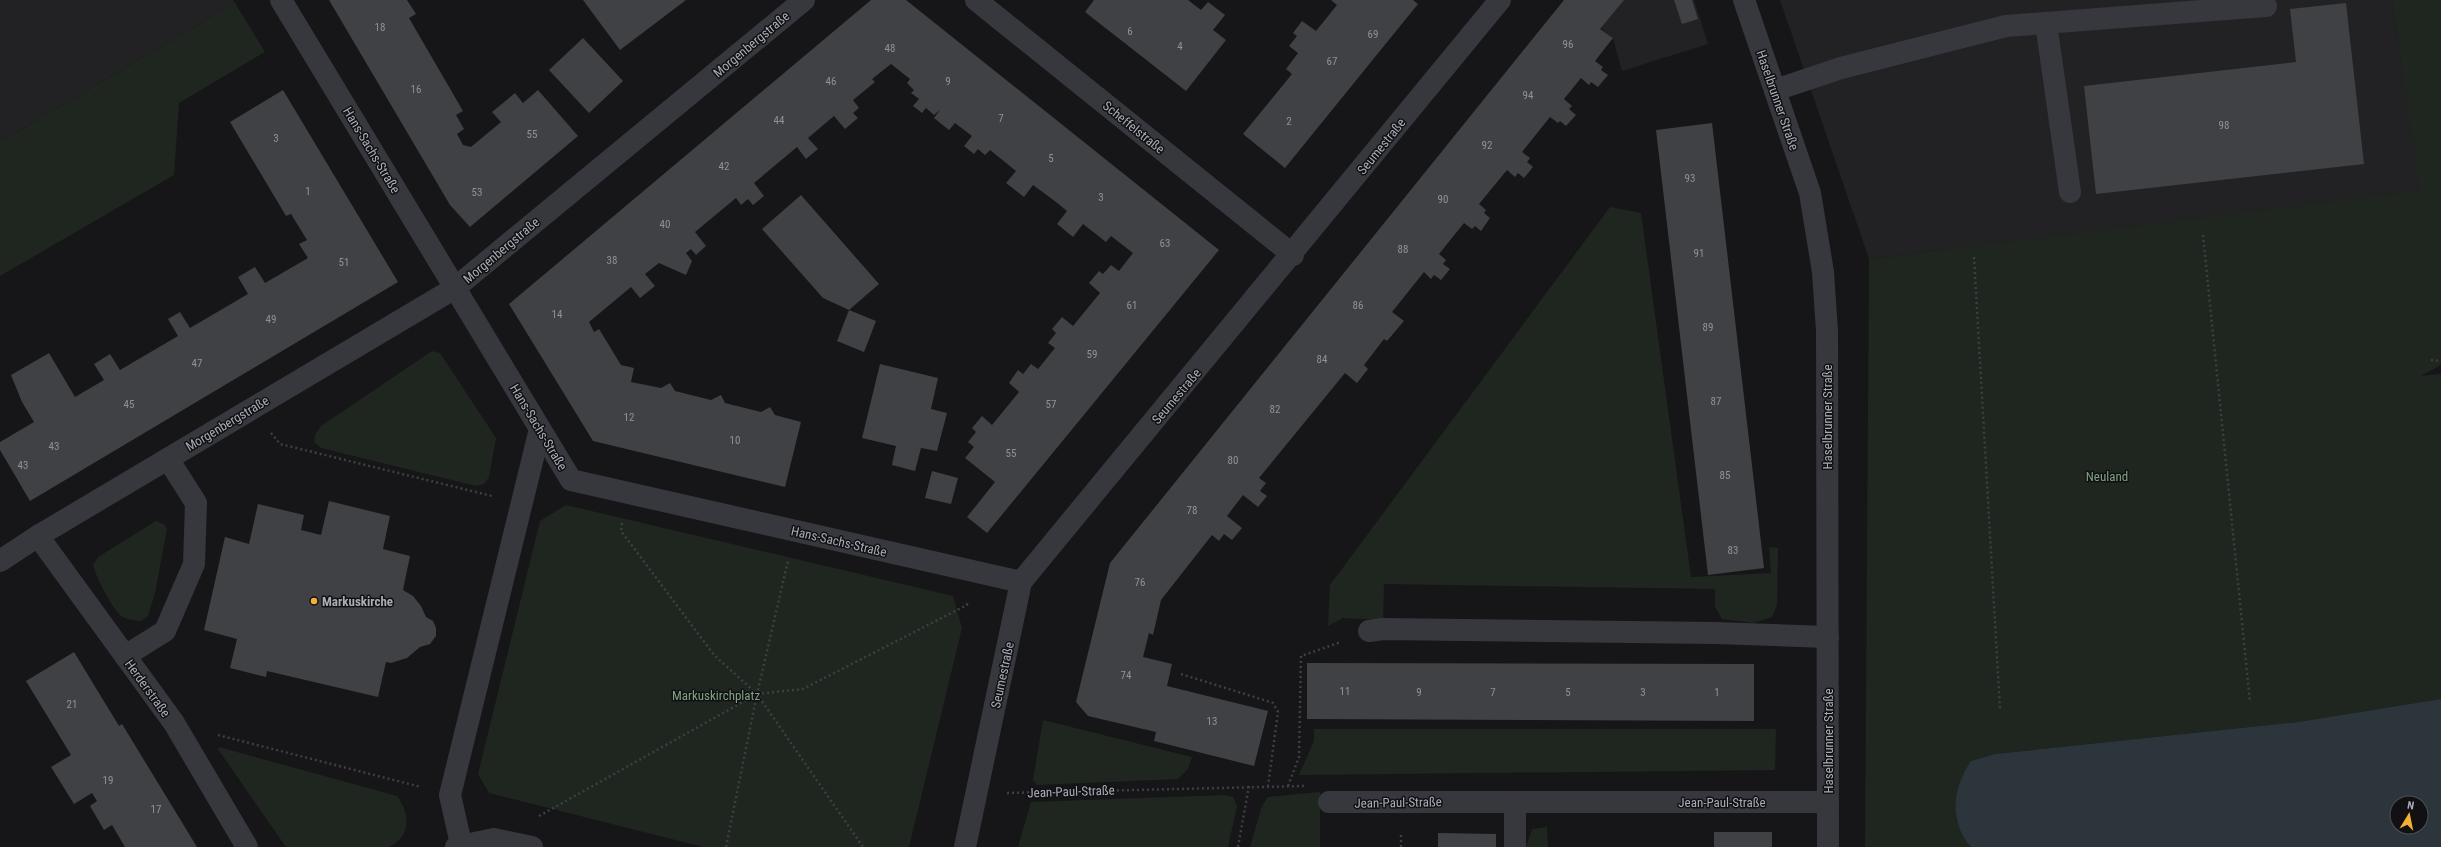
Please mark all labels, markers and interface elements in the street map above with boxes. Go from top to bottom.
street label: Morgenbergstraße [710,8,792,80]
house number: 18 [375,21,385,34]
house number: 6 [1127,25,1133,38]
house number: 69 [1368,28,1378,41]
house number: 96 [1563,38,1573,51]
house number: 4 [1177,40,1183,53]
house number: 48 [885,42,895,55]
street label: Haselbrunner Straße [1753,48,1802,152]
house number: 67 [1327,55,1337,68]
house number: 46 [826,75,836,88]
house number: 9 [945,75,951,88]
house number: 16 [411,83,421,96]
house number: 94 [1523,89,1534,102]
street label: Scheffelstraße [1100,98,1167,157]
street label: Hans-Sachs-Straße [340,105,403,196]
house number: 7 [998,112,1004,125]
house number: 44 [774,114,785,127]
house number: 2 [1286,115,1292,128]
street label: Seumestraße [1354,115,1408,177]
house number: 98 [2219,119,2229,132]
house number: 55 [527,128,537,141]
house number: 3 [273,132,279,145]
house number: 92 [1482,139,1492,152]
house number: 5 [1048,152,1054,165]
house number: 42 [719,160,729,173]
house number: 93 [1685,172,1695,185]
house number: 1 [305,185,311,198]
house number: 53 [472,186,482,199]
house number: 3 [1098,191,1104,204]
house number: 90 [1438,193,1448,206]
street label: Morgenbergstraße [460,214,542,286]
house number: 40 [660,218,670,231]
house number: 63 [1160,237,1170,250]
house number: 88 [1398,243,1408,256]
house number: 91 [1694,247,1704,260]
house number: 38 [607,254,617,267]
house number: 51 [339,256,349,269]
house number: 61 [1127,299,1137,312]
house number: 86 [1353,299,1363,312]
house number: 14 [552,308,563,321]
house number: 49 [266,313,276,326]
house number: 89 [1703,321,1713,334]
house number: 59 [1087,348,1097,361]
house number: 84 [1317,353,1328,366]
house number: 47 [192,357,202,370]
street label: Haselbrunner Straße [1820,365,1835,469]
street label: Seumestraße [1149,366,1204,427]
street label: Hans-Sachs-Straße [507,382,570,473]
street label: Morgenbergstraße [183,393,272,454]
house number: 87 [1711,395,1721,408]
house number: 45 [124,398,134,411]
house number: 57 [1046,398,1056,411]
house number: 82 [1270,403,1280,416]
house number: 12 [624,411,634,424]
house number: 10 [730,434,740,447]
house number: 43 [49,440,59,453]
house number: 55 [1006,447,1016,460]
house number: 80 [1228,454,1238,467]
house number: 43 [18,459,28,472]
house number: 85 [1720,469,1730,482]
park label: Neuland [2086,469,2128,484]
house number: 78 [1187,504,1197,517]
street label: Hans-Sachs-Straße [790,523,888,560]
house number: 83 [1728,544,1738,557]
house number: 76 [1135,576,1145,589]
place label: Markuskirche [322,594,393,609]
marker: Markuskirche [309,596,319,606]
street label: Seumestraße [988,640,1017,710]
street label: Herderstraße [122,657,173,720]
house number: 74 [1121,669,1132,682]
house number: 11 [1340,685,1350,698]
house number: 9 [1416,686,1422,699]
house number: 7 [1490,686,1496,699]
house number: 5 [1565,686,1571,699]
house number: 3 [1640,686,1646,699]
house number: 1 [1714,686,1720,699]
park label: Markuskirchplatz [672,688,760,703]
street label: Haselbrunner Straße [1821,689,1836,793]
house number: 21 [67,698,77,711]
house number: 13 [1207,715,1217,728]
house number: 19 [103,774,113,787]
street label: Jean-Paul-Straße [1027,782,1115,801]
street label: Jean-Paul-Straße [1354,794,1442,811]
street label: Jean-Paul-Straße [1678,795,1766,810]
north arrow [2389,795,2429,835]
text: N [2406,799,2415,813]
house number: 17 [151,803,161,816]

